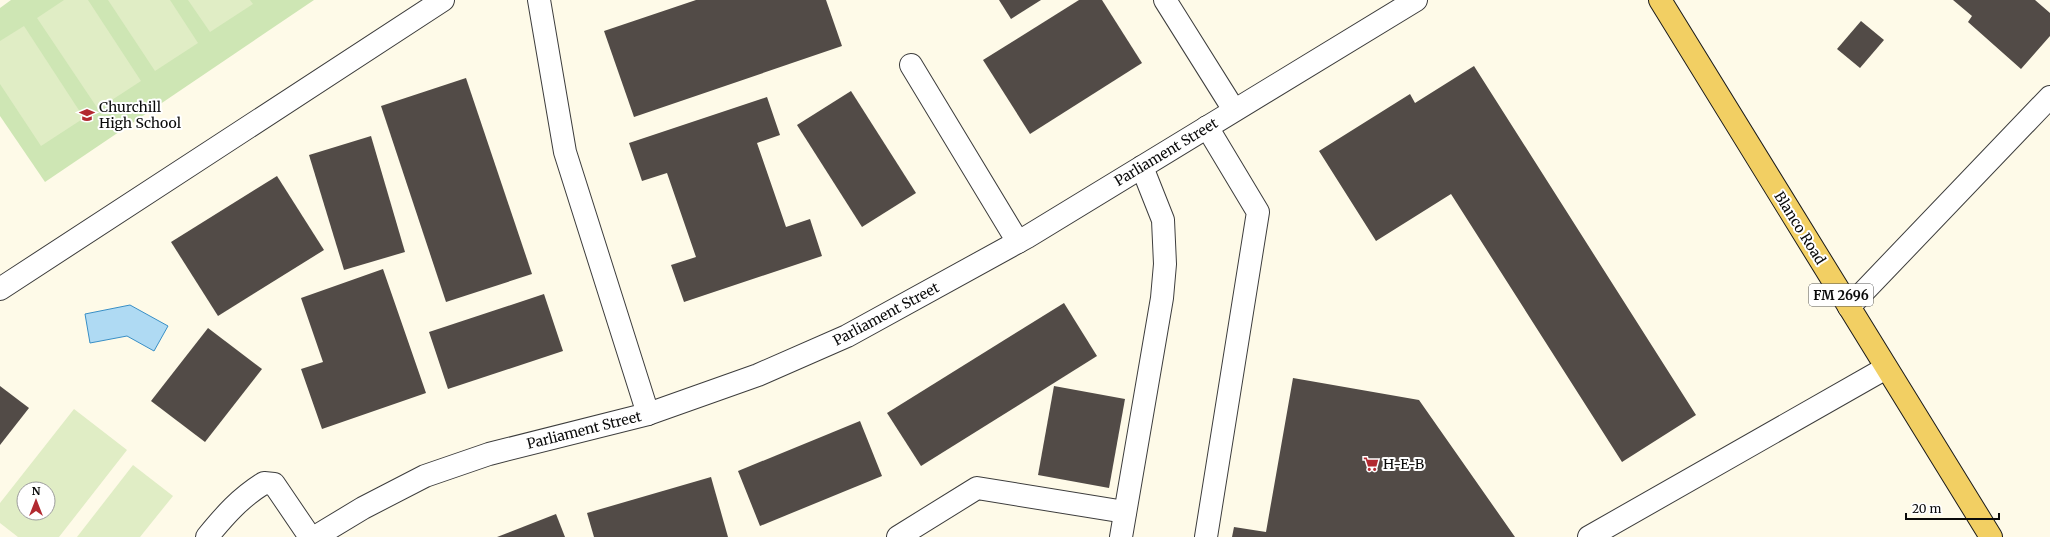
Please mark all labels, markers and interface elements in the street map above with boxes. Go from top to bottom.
place label: Churchill High School [99,98,182,132]
school or university icon: Churchill High School [78,106,96,124]
street label: Parliament Street [1111,114,1222,190]
street label: Blanco Road [1770,188,1830,268]
street label: Parliament Street [830,278,943,350]
road number: FM 2696 [1809,284,1873,306]
street label: Parliament Street [525,407,644,453]
supermarket icon: H-E-B [1362,455,1380,473]
place label: H-E-B [1383,455,1424,473]
north arrow [16,481,56,521]
text: N [32,484,41,498]
scale bar [1906,495,1999,521]
text: 20 m [1912,501,1941,516]

